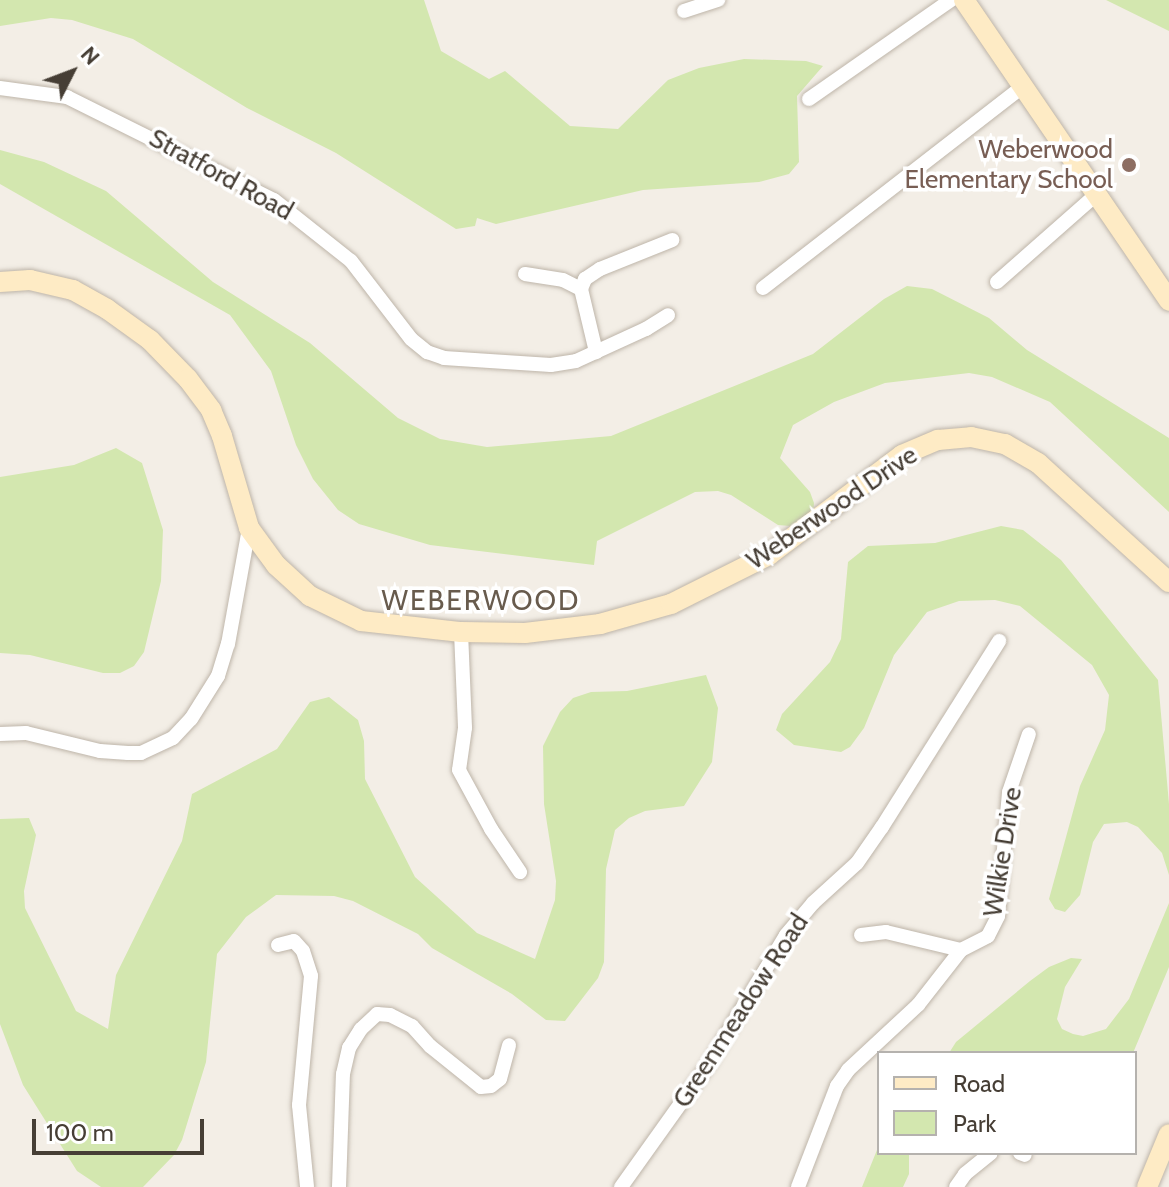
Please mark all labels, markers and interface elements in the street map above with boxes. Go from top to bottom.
north arrow [32,32,112,112]
text: N [75,41,105,70]
street label: Stratford Road [144,123,298,227]
place label: Weberwood Elementary School [905,134,1113,196]
marker: Weberwood Elementary School [1120,156,1138,174]
street label: Weberwood Drive [741,439,923,577]
district label: WEBERWOOD [382,583,580,617]
street label: Wilkie Drive [977,785,1029,919]
street label: Greenmeadow Road [667,908,815,1114]
legend [877,1051,1137,1155]
text: Road [953,1069,1005,1098]
scale bar [36,1103,208,1153]
text: Park [953,1109,996,1138]
text: 100 m [46,1118,114,1147]

